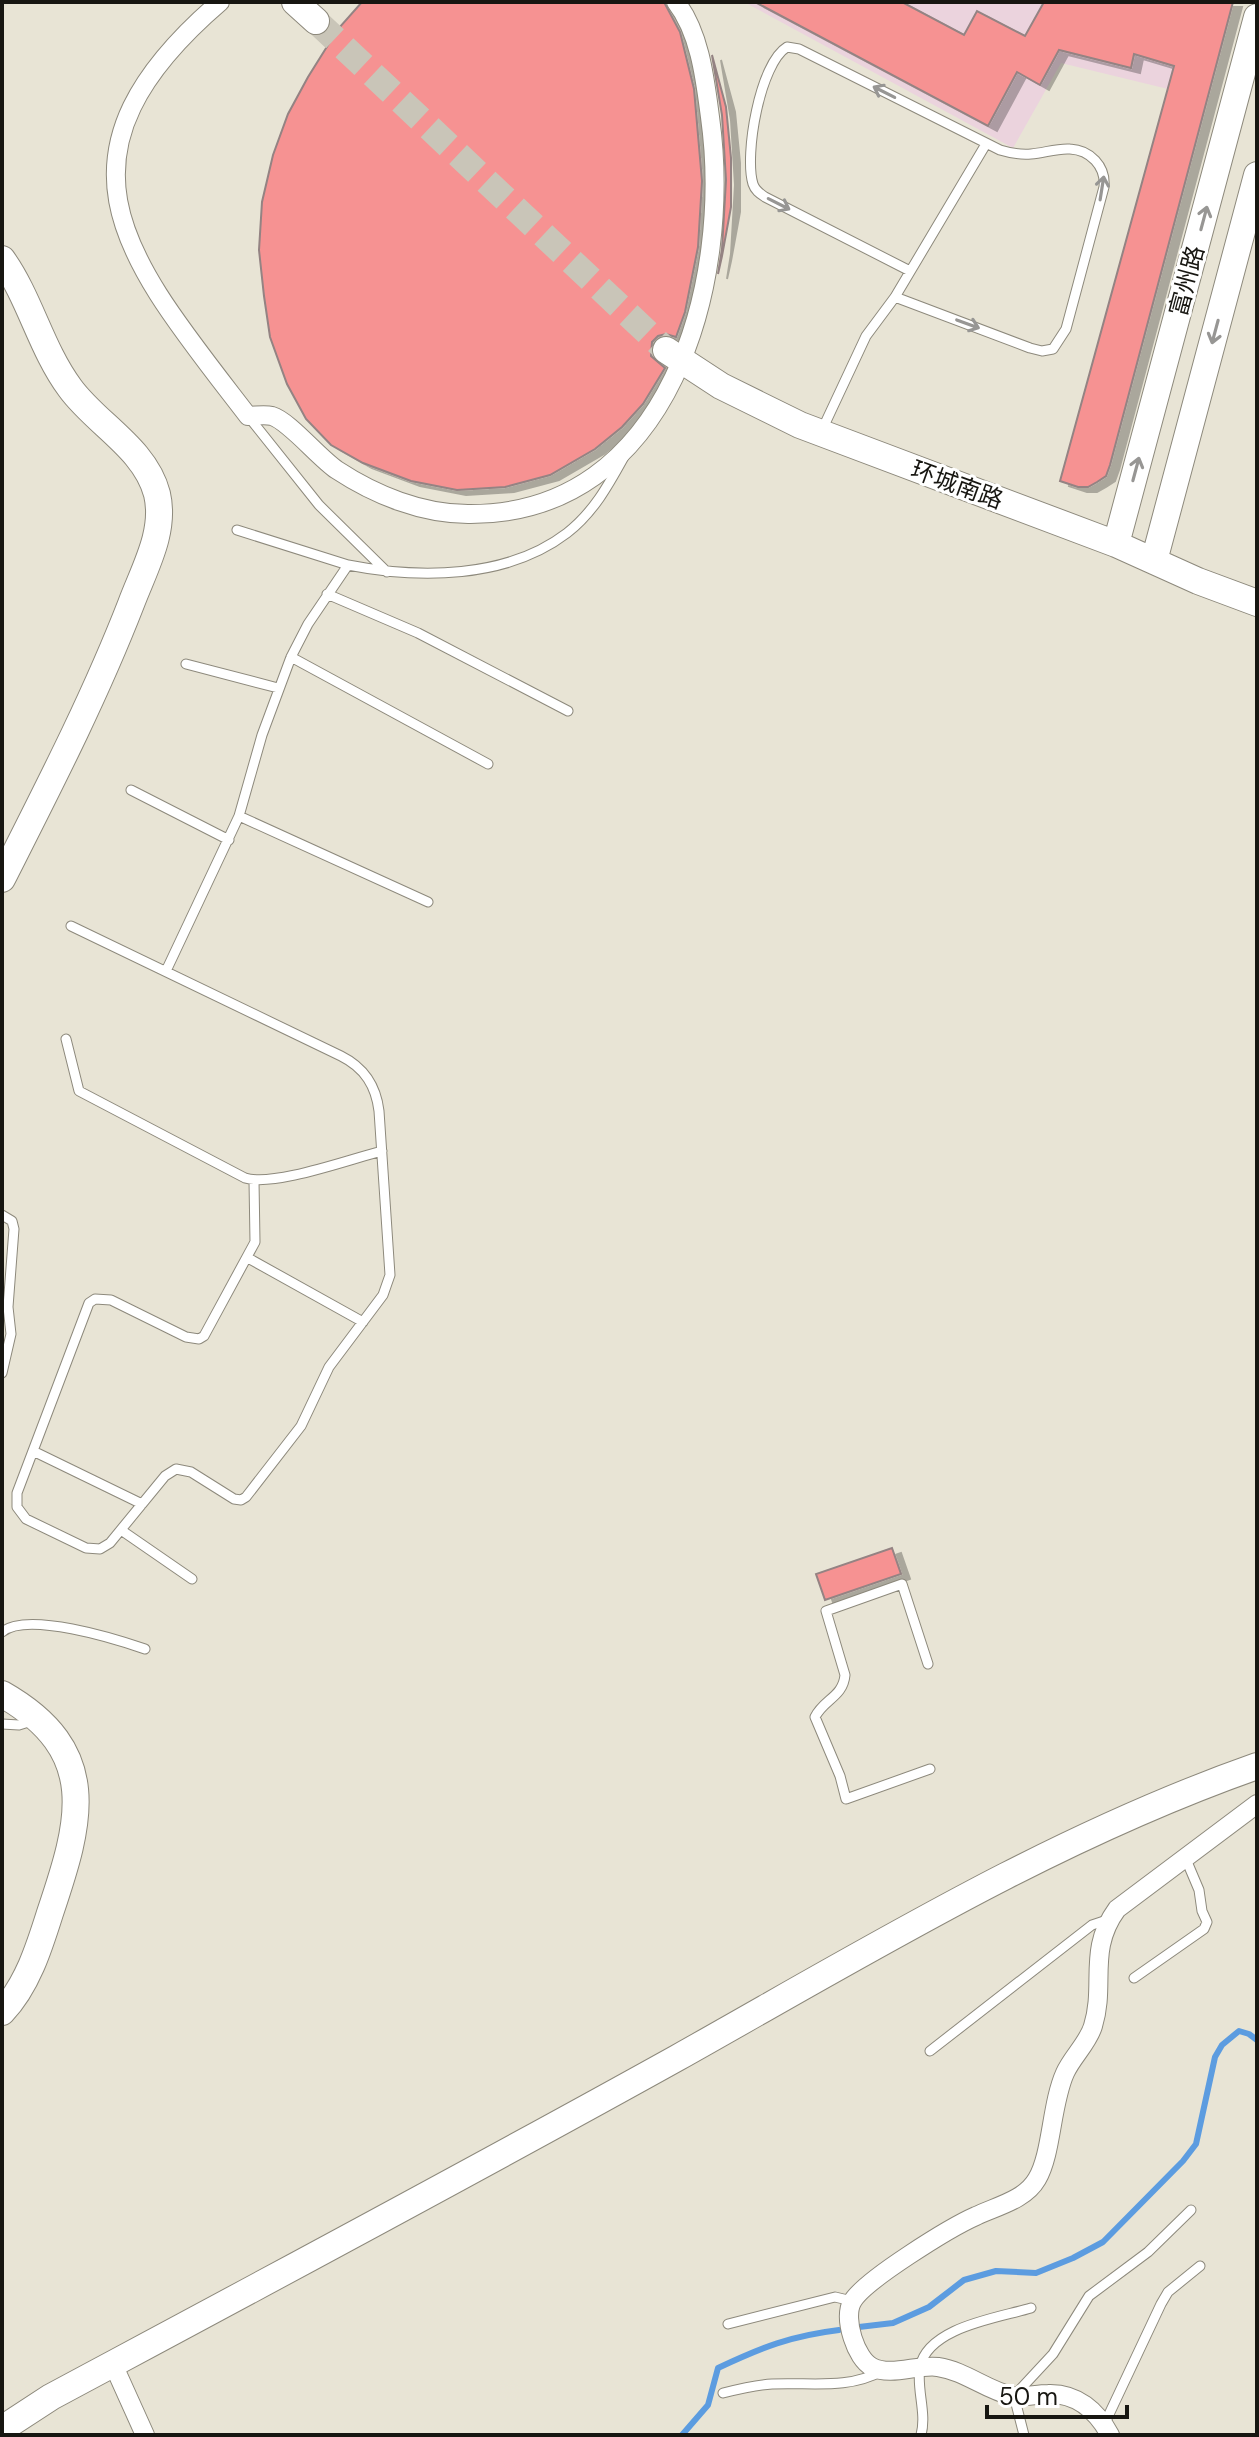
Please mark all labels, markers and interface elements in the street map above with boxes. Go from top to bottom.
one-way arrow [872,84,896,99]
one-way arrow [1095,176,1110,201]
one-way arrow [766,197,790,213]
one-way arrow [1197,205,1212,231]
street label: 富州路 [1162,242,1211,320]
one-way arrow [955,318,980,333]
one-way arrow [1207,318,1222,344]
street label: 环城南路 [907,454,1008,516]
one-way arrow [1130,456,1145,482]
scale bar [987,2369,1127,2419]
text: 50 m [999,2381,1058,2412]

